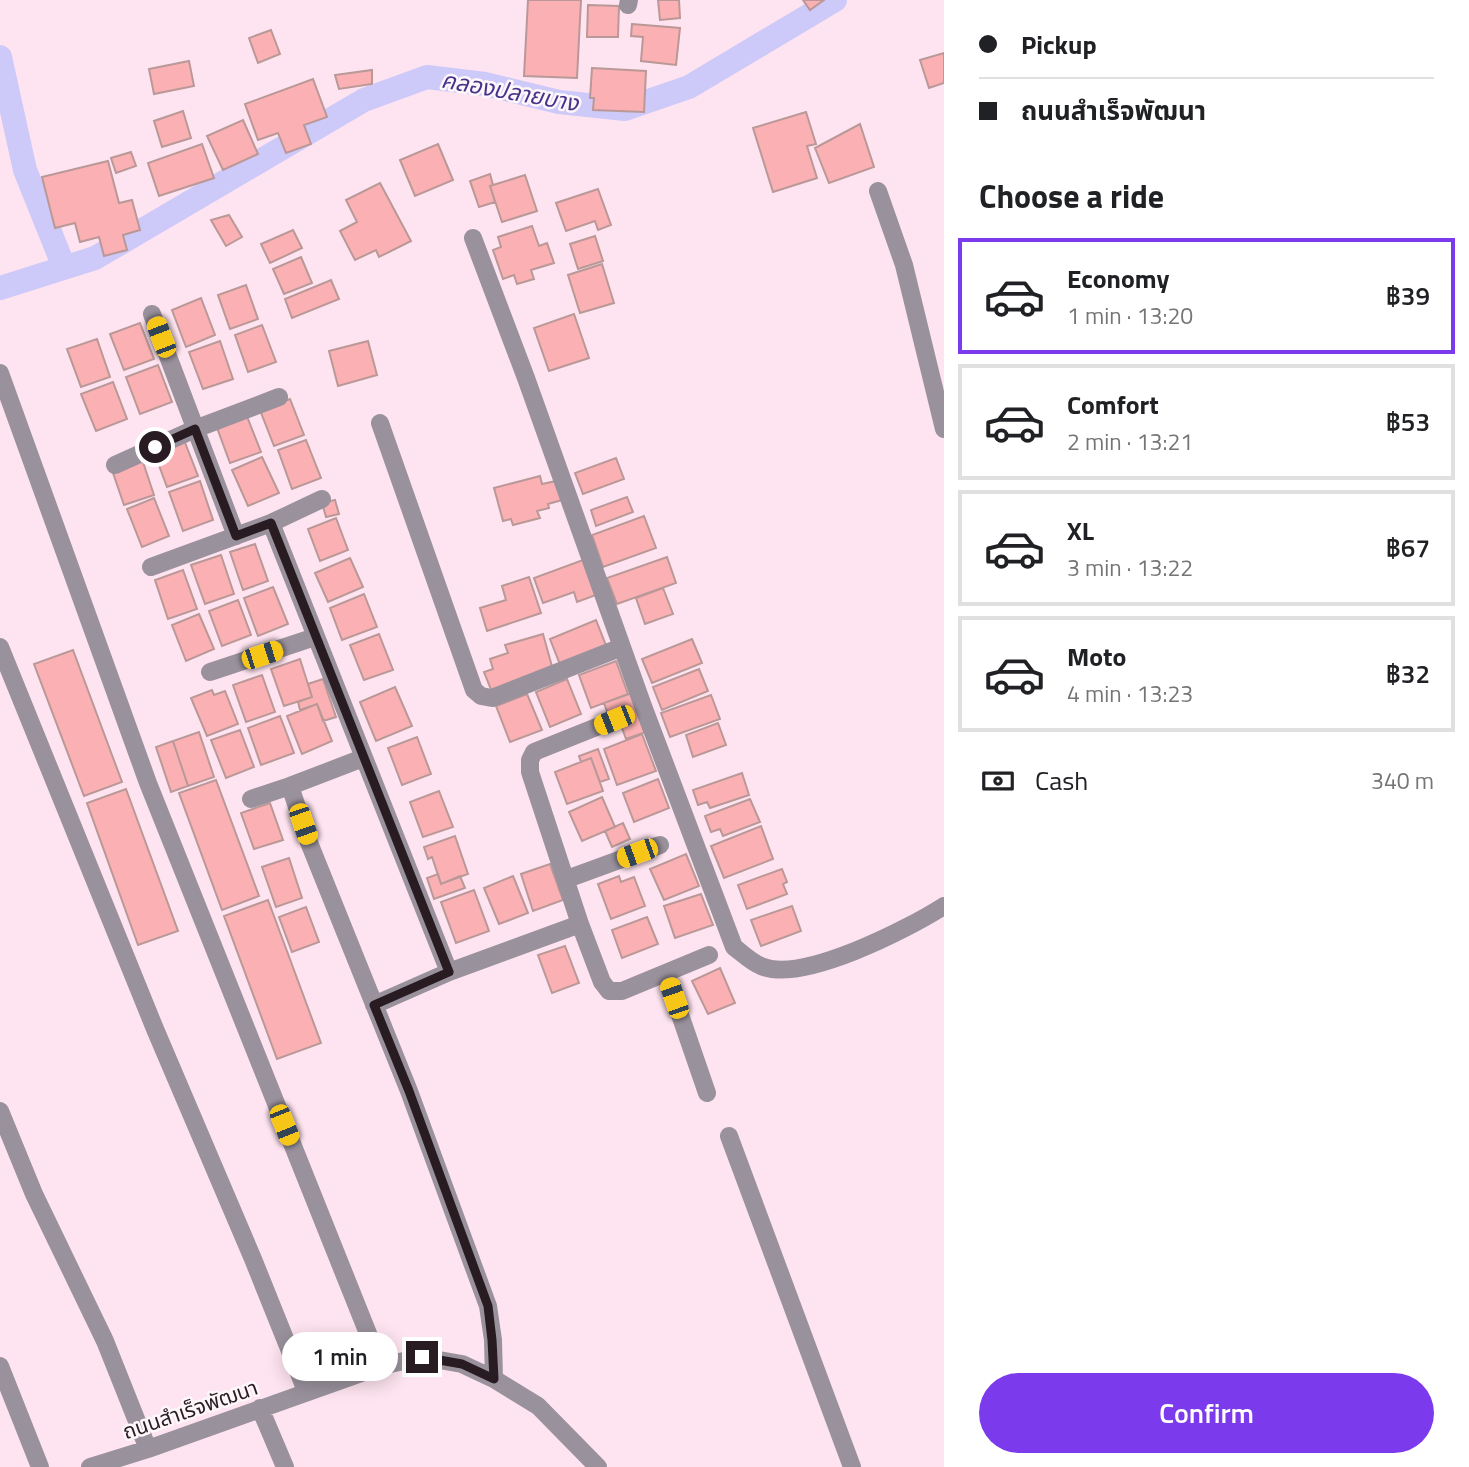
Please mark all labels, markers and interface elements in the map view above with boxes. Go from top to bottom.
text: Pickup [1021,25,1097,64]
water label: คลองปลายบาง [439,62,583,121]
text: ถนนสำเร็จพัฒนา [1021,91,1206,130]
text: Choose a ride [979,172,1164,220]
text: Economy [1067,259,1169,298]
icon: car [983,265,1046,328]
text: ฿39 [1386,276,1430,315]
text: 1 min · 13:20 [1067,298,1193,333]
car [144,314,179,360]
text: Comfort [1067,385,1159,424]
icon: car [983,391,1046,454]
text: ฿53 [1386,402,1430,441]
text: 2 min · 13:21 [1067,424,1193,459]
route start [139,431,171,463]
text: XL [1067,511,1094,550]
icon: car [983,517,1046,580]
text: ฿67 [1386,528,1430,567]
text: 3 min · 13:22 [1067,550,1193,585]
text: Moto [1067,637,1126,676]
car [239,639,286,671]
icon: car [983,643,1046,706]
text: ฿32 [1386,654,1430,693]
text: 4 min · 13:23 [1067,676,1193,711]
car [591,702,638,738]
text: Cash [1035,761,1088,800]
icon: cash [979,762,1017,800]
text: 340 m [1371,763,1434,798]
car [287,801,320,847]
car [614,836,661,870]
car [658,975,691,1021]
car [267,1102,302,1148]
callout: 1 min [282,1332,398,1382]
text: 1 min [312,1339,368,1374]
route end [406,1341,438,1373]
street label: ถนนสำเร็จพัฒนา [118,1371,262,1447]
button: Confirm [979,1373,1434,1453]

